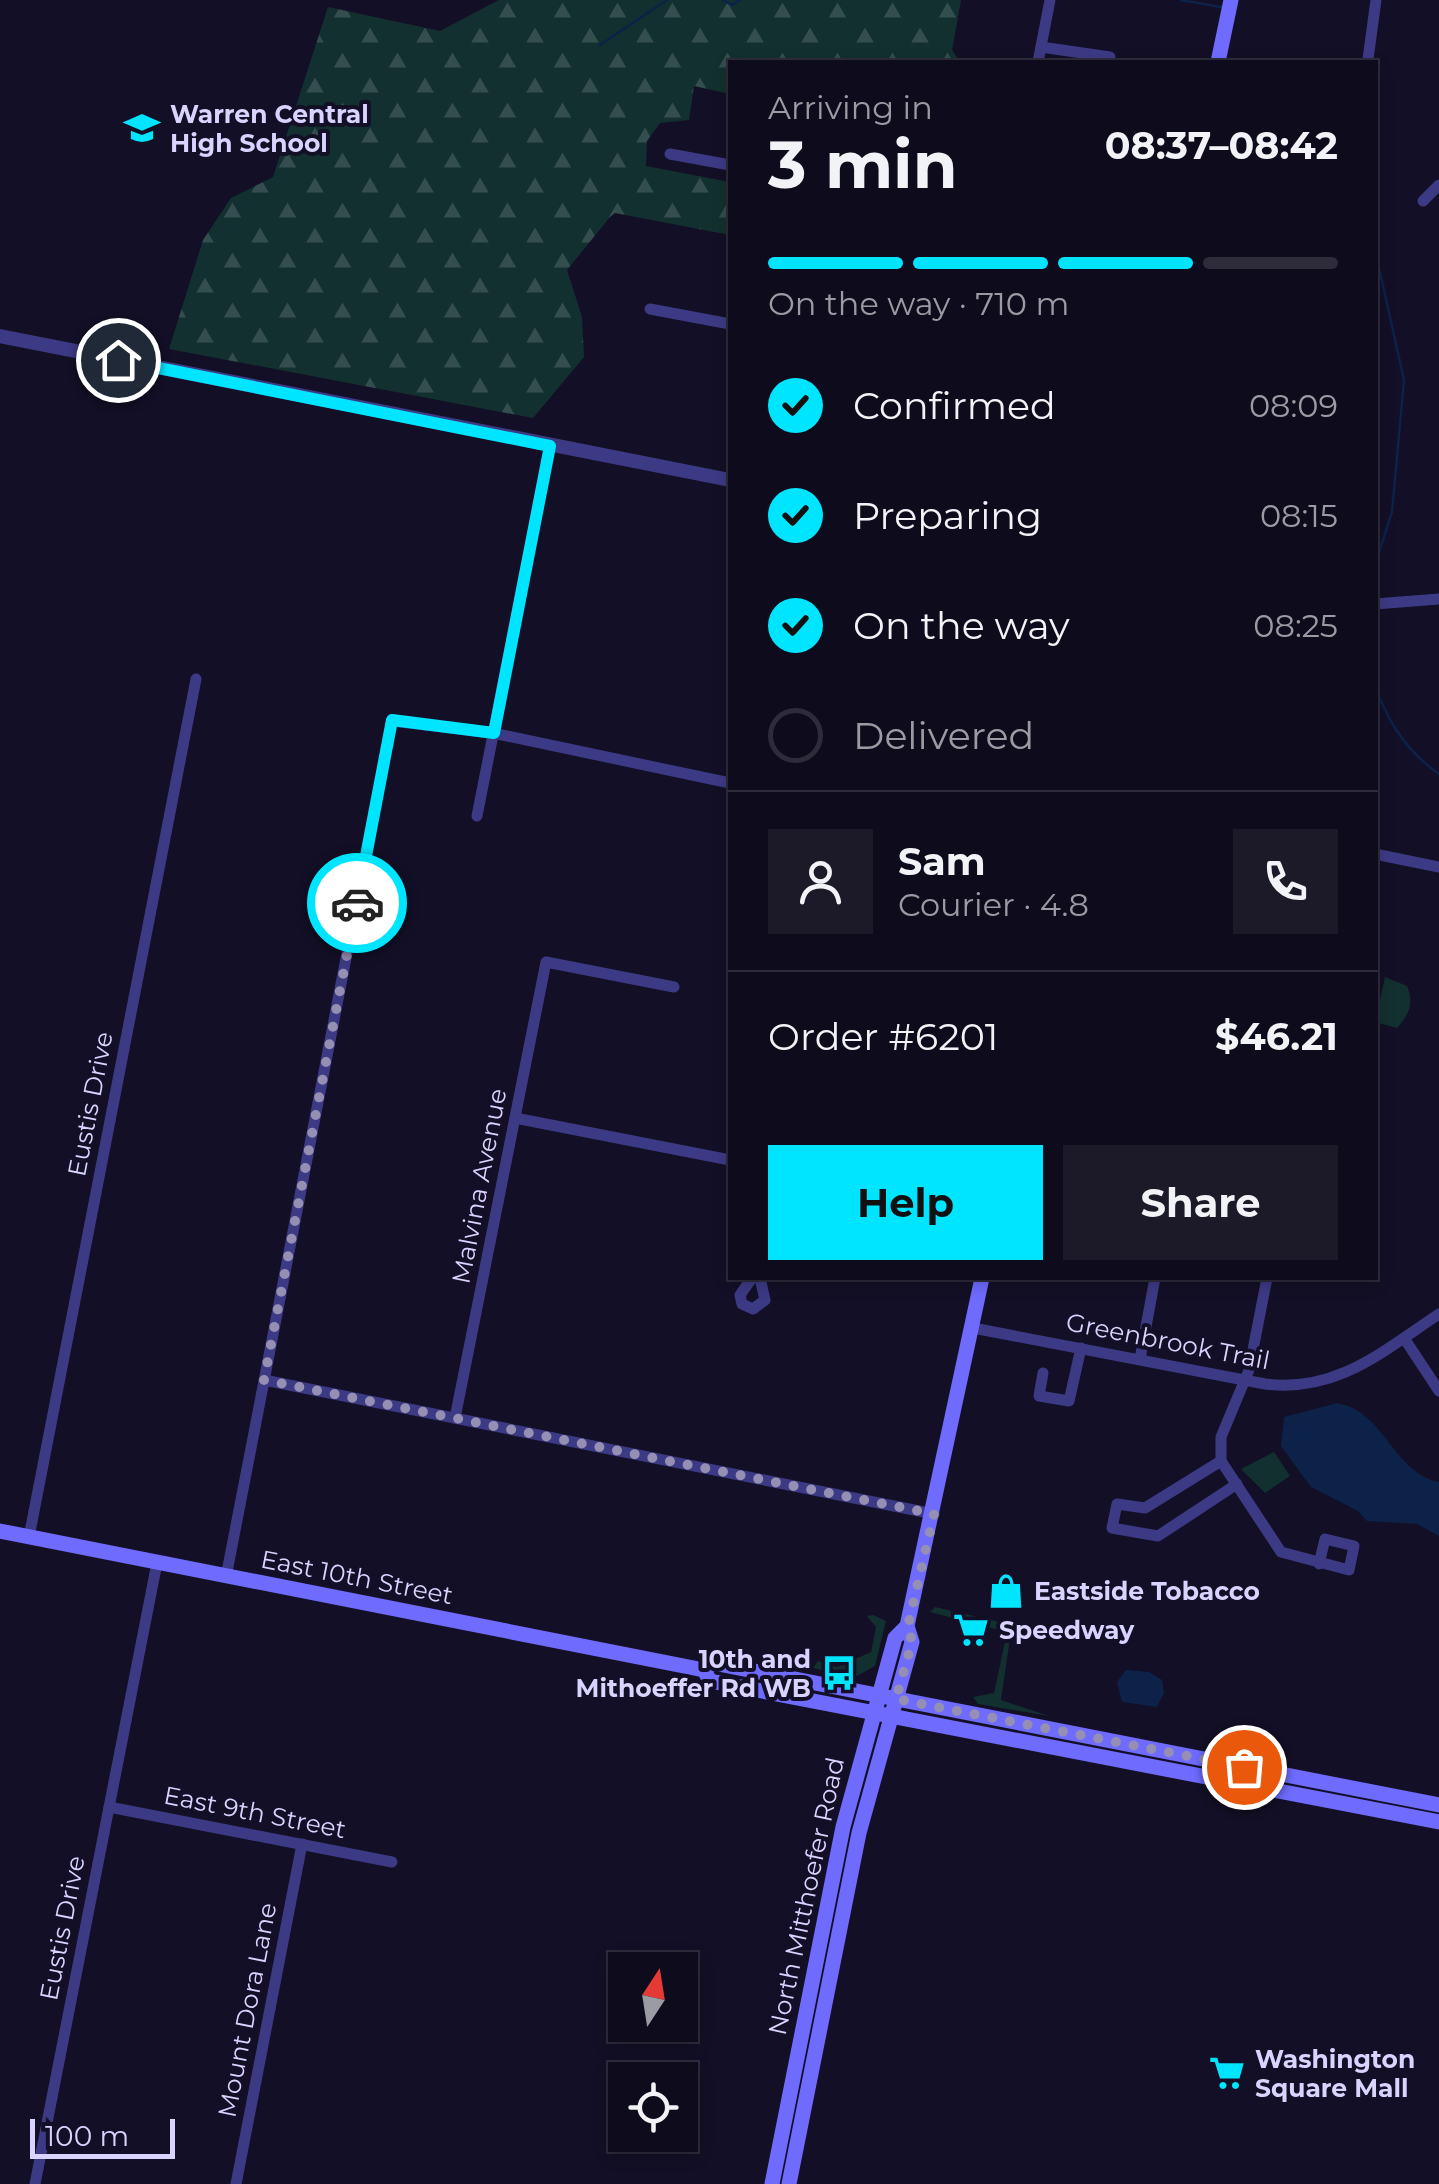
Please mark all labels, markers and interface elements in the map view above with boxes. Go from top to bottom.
text: Arriving in [768,88,933,127]
place label: Warren Central High School [170,99,369,158]
school or university icon: Warren Central High School [123,109,161,147]
text: 08:37–08:42 [1105,122,1338,169]
text: 3 min [768,125,958,204]
text: On the way · 710 m [768,284,1069,323]
pin [76,318,161,403]
icon: home [91,333,146,388]
icon: check [768,378,823,433]
text: Confirmed [853,382,1056,429]
text: 08:09 [1249,386,1338,425]
icon: check [768,488,823,543]
text: Preparing [853,492,1042,539]
text: 08:15 [1260,496,1338,535]
icon: check [768,598,823,653]
text: On the way [853,602,1070,649]
text: 08:25 [1253,606,1338,645]
text: Delivered [853,712,1034,759]
button: person [768,829,873,934]
button: phone [1233,829,1338,934]
text: Sam [898,838,986,885]
courier [307,853,407,953]
icon: car [330,876,385,931]
text: Courier · 4.8 [898,885,1089,924]
text: Order #6201 [768,1013,999,1060]
text: $46.21 [1215,1013,1338,1060]
street label: Eustis Drive [61,1029,119,1179]
street label: Malvina Avenue [445,1086,513,1286]
button: Help [768,1145,1043,1260]
button: Share [1063,1145,1338,1260]
street label: Greenbrook Trail [1064,1307,1272,1375]
street label: East 10th Street [258,1544,456,1610]
shop icon: Eastside Tobacco [987,1572,1025,1610]
place label: Eastside Tobacco [1034,1576,1260,1606]
supermarket icon: Speedway [952,1611,990,1649]
place label: Speedway [999,1615,1135,1645]
place label: 10th and Mithoeffer Rd WB [576,1644,811,1703]
bus stop icon: 10th and Mithoeffer Rd WB [820,1654,858,1692]
pin [1202,1725,1287,1810]
icon: bag [1217,1740,1272,1795]
street label: North Mitthoefer Road [762,1754,850,2038]
street label: East 9th Street [161,1780,349,1844]
street label: Eustis Drive [33,1853,91,2003]
street label: Mount Dora Lane [211,1900,283,2120]
north arrow [608,1952,698,2042]
map controls [608,1952,698,2152]
place label: Washington Square Mall [1255,2044,1415,2103]
supermarket icon: Washington Square Mall [1208,2054,1246,2092]
button: locate [608,2062,698,2152]
scale bar [30,2114,175,2158]
text: 100 m [45,2119,129,2153]

